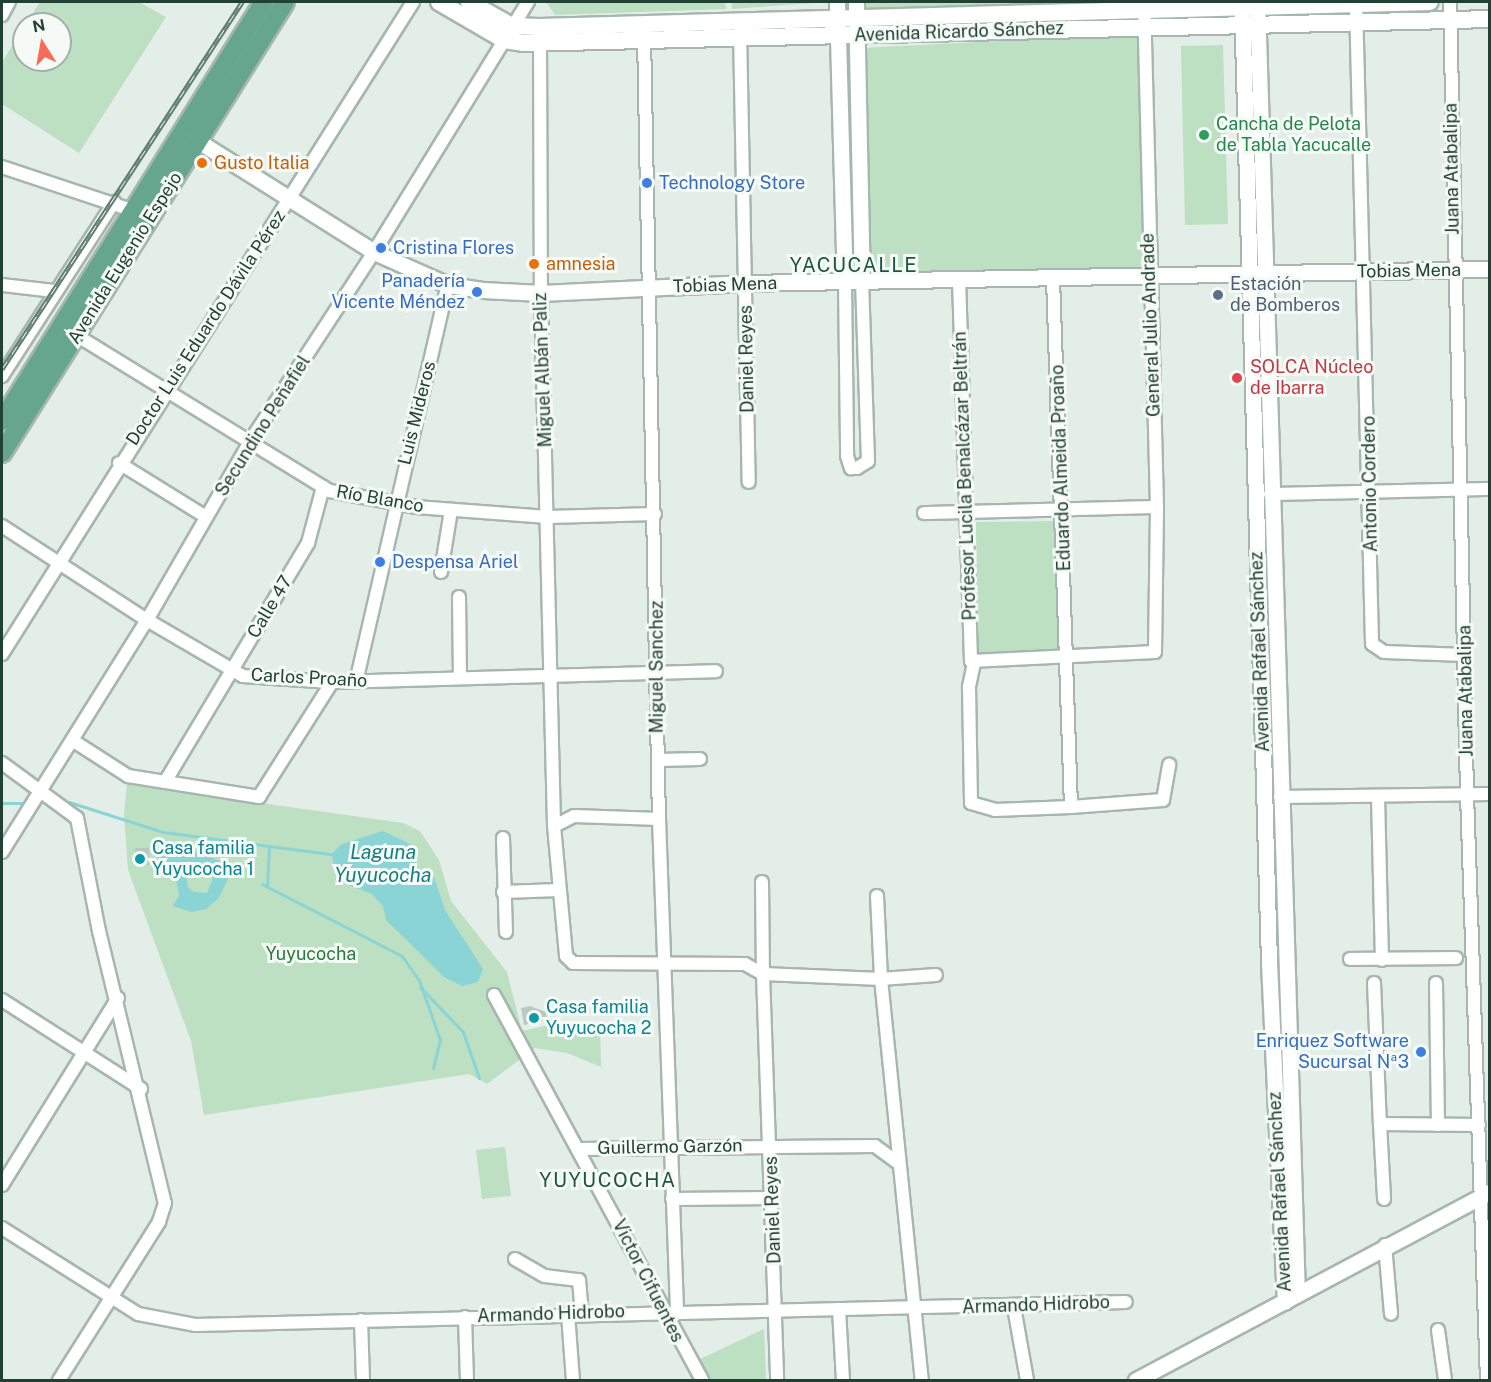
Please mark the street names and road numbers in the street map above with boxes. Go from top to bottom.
street label: Avenida Ricardo Sánchez [854,18,1064,46]
street label: Juana Atabalipa [1440,103,1464,235]
street label: Avenida Eugenio Espejo [63,168,187,348]
street label: Doctor Luis Eduardo Dávila Pérez [122,206,290,450]
street label: General Julio Andrade [1137,233,1165,417]
street label: Tobias Mena [1357,259,1461,283]
street label: Tobias Mena [672,272,778,298]
street label: Miguel Albán Paliz [530,292,556,448]
street label: Daniel Reyes [735,305,759,413]
street label: Profesor Lucila Benalcázar Beltrán [949,331,981,621]
street label: Secundino Peñafiel [211,352,315,500]
street label: Luis Mideros [394,359,440,467]
street label: Eduardo Almeida Proaño [1047,364,1075,572]
street label: Antonio Cordero [1358,416,1382,552]
street label: Río Blanco [334,481,426,517]
street label: Avenida Rafael Sánchez [1246,551,1274,753]
street label: Calle 47 [243,572,297,642]
street label: Miguel Sanchez [646,601,668,733]
street label: Juana Atabalipa [1454,625,1478,757]
street label: Carlos Proaño [250,664,368,692]
street label: Avenida Rafael Sánchez [1264,1091,1296,1293]
street label: Guillermo Garzón [597,1135,743,1159]
street label: Daniel Reyes [760,1156,786,1264]
street label: Victor Cifuentes [608,1216,688,1346]
street label: Armando Hidrobo [962,1292,1110,1318]
street label: Armando Hidrobo [477,1301,625,1327]

